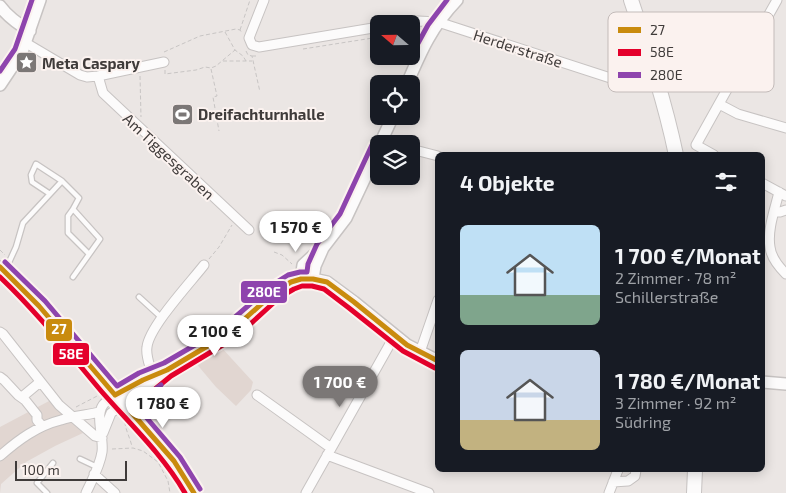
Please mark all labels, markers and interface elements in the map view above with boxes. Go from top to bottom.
legend [608,12,774,92]
north arrow [370,15,420,65]
map controls [370,15,420,185]
text: 27 [650,21,665,38]
street label: Herderstraße [471,25,565,71]
text: 58E [650,43,674,60]
place icon: Meta Caspary [14,51,38,75]
place label: Meta Caspary [42,54,140,73]
text: 280E [650,66,683,83]
button: locate [370,75,420,125]
sports icon: Dreifachturnhalle [170,102,194,126]
place label: Dreifachturnhalle [198,105,325,123]
street label: Am Tiggesgraben [120,109,218,203]
button: layers [370,135,420,185]
icon: filters [712,168,740,196]
text: 4 Objekte [460,170,555,195]
pin: 1 570 € [250,210,342,253]
text: 1 570 € [270,217,322,236]
text: 1 700 €/Monat [615,243,761,268]
icon: home [500,245,560,305]
text: 2 Zimmer · 78 m² [615,268,736,287]
line badge: 280E [240,280,288,304]
text: 280E [247,283,281,300]
text: Schillerstraße [615,287,718,306]
pin: 2 100 € [169,314,261,357]
line badge: 27 [45,318,73,342]
text: 27 [51,320,67,337]
text: 2 100 € [188,321,242,340]
line badge: 58E [52,342,90,366]
text: 58E [59,345,83,362]
pin: 1 700 € [294,366,386,408]
text: 1 780 €/Monat [615,368,760,393]
icon: home [500,370,560,430]
text: 1 700 € [314,372,366,391]
pin: 1 780 € [117,386,209,429]
text: 1 780 € [137,393,189,412]
text: 3 Zimmer · 92 m² [615,393,736,412]
text: Südring [615,412,671,431]
scale bar [15,458,128,481]
text: 100 m [22,461,60,478]

